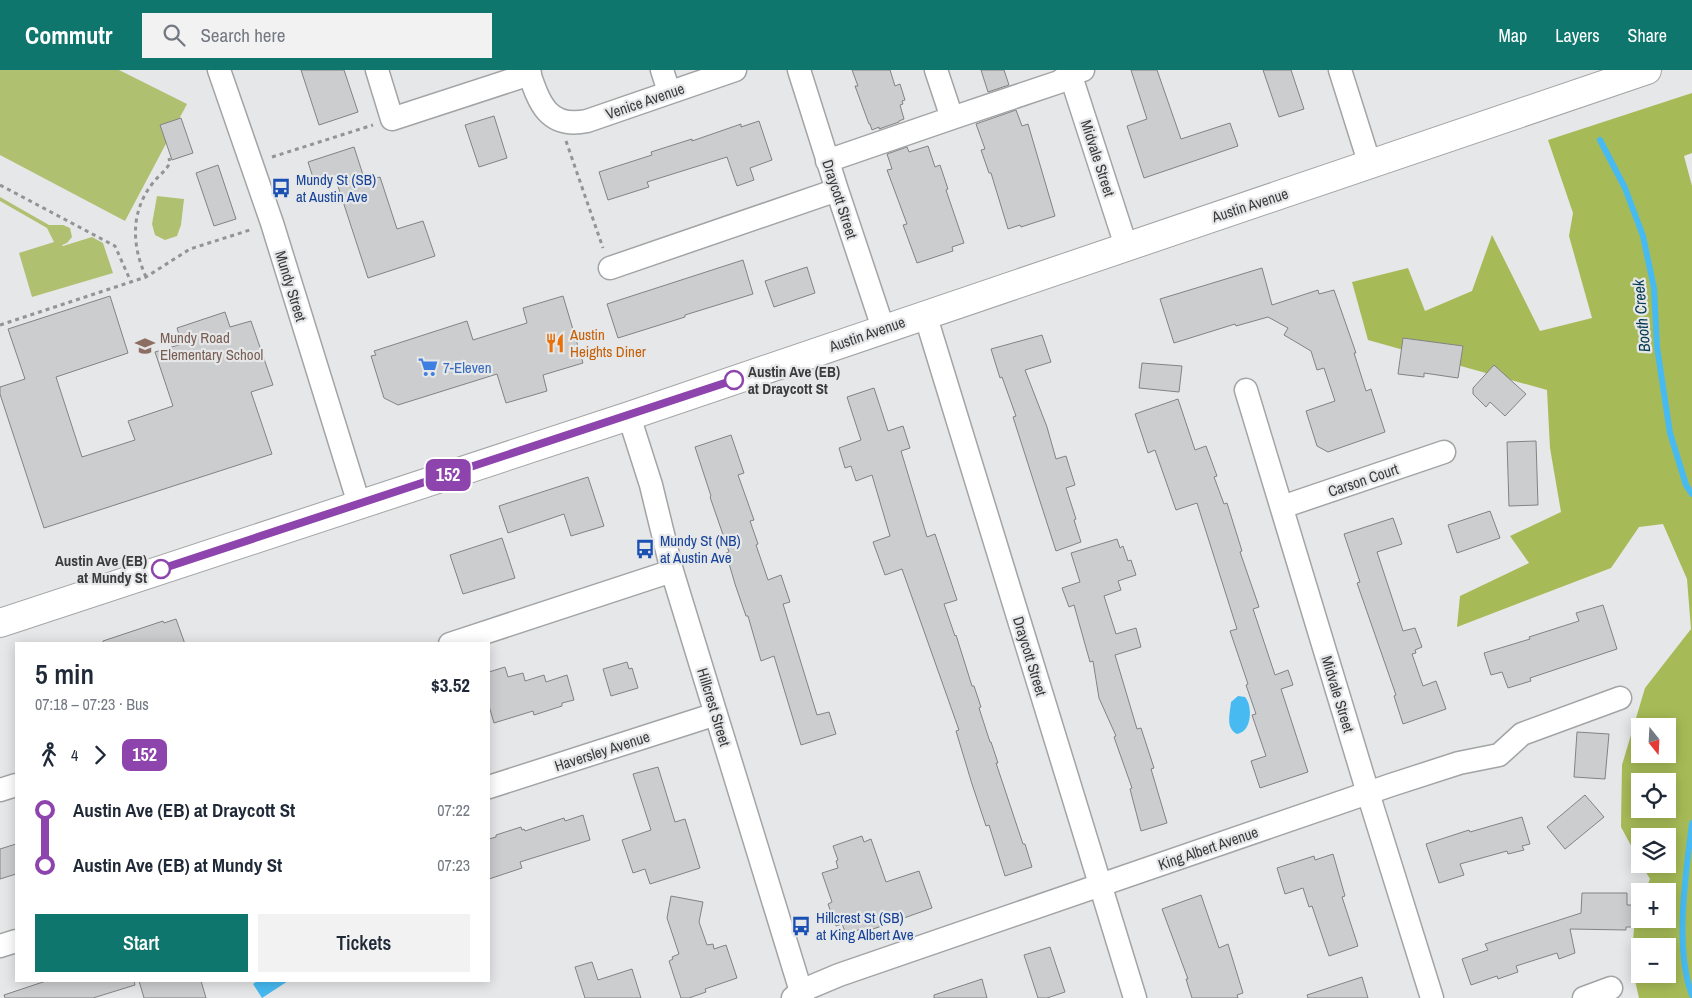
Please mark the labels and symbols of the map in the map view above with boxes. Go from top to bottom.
street label: Venice Avenue [603,78,687,124]
street label: Midvale Street [1076,117,1120,200]
street label: Draycott Street [817,157,863,242]
place label: Mundy St (SB) at Austin Ave [296,169,376,207]
bus stop icon: Mundy St (SB) at Austin Ave [270,177,292,199]
street label: Austin Avenue [1208,183,1291,228]
street label: Mundy Street [270,248,312,325]
water label: Booth Creek [1627,278,1655,353]
street label: Austin Avenue [825,311,908,357]
place label: Austin Heights Diner [569,324,646,362]
place label: Mundy Road Elementary School [160,327,263,365]
restaurant icon: Austin Heights Diner [544,332,566,354]
school or university icon: Mundy Road Elementary School [134,335,156,357]
supermarket icon: 7-Eleven [417,356,439,378]
place label: 7-Eleven [443,357,492,378]
place label: Austin Ave (EB) at Draycott St [748,361,840,399]
marker: Austin Ave (EB) at Draycott St [724,370,744,390]
street label: Carson Court [1325,458,1402,502]
line badge: 152 [419,459,477,491]
place label: Mundy St (NB) at Austin Ave [660,530,741,568]
bus stop icon: Mundy St (NB) at Austin Ave [634,538,656,560]
place label: Austin Ave (EB) at Mundy St [55,550,147,588]
marker: Austin Ave (EB) at Mundy St [151,559,171,579]
street label: Draycott Street [1008,614,1052,699]
street label: Midvale Street [1316,653,1360,736]
street label: Hillcrest Street [692,665,736,749]
north arrow [1631,718,1676,762]
street label: Haversley Avenue [552,726,652,776]
street label: King Albert Avenue [1155,821,1261,875]
place label: Hillcrest St (SB) at King Albert Ave [816,907,914,945]
bus stop icon: Hillcrest St (SB) at King Albert Ave [790,915,812,937]

